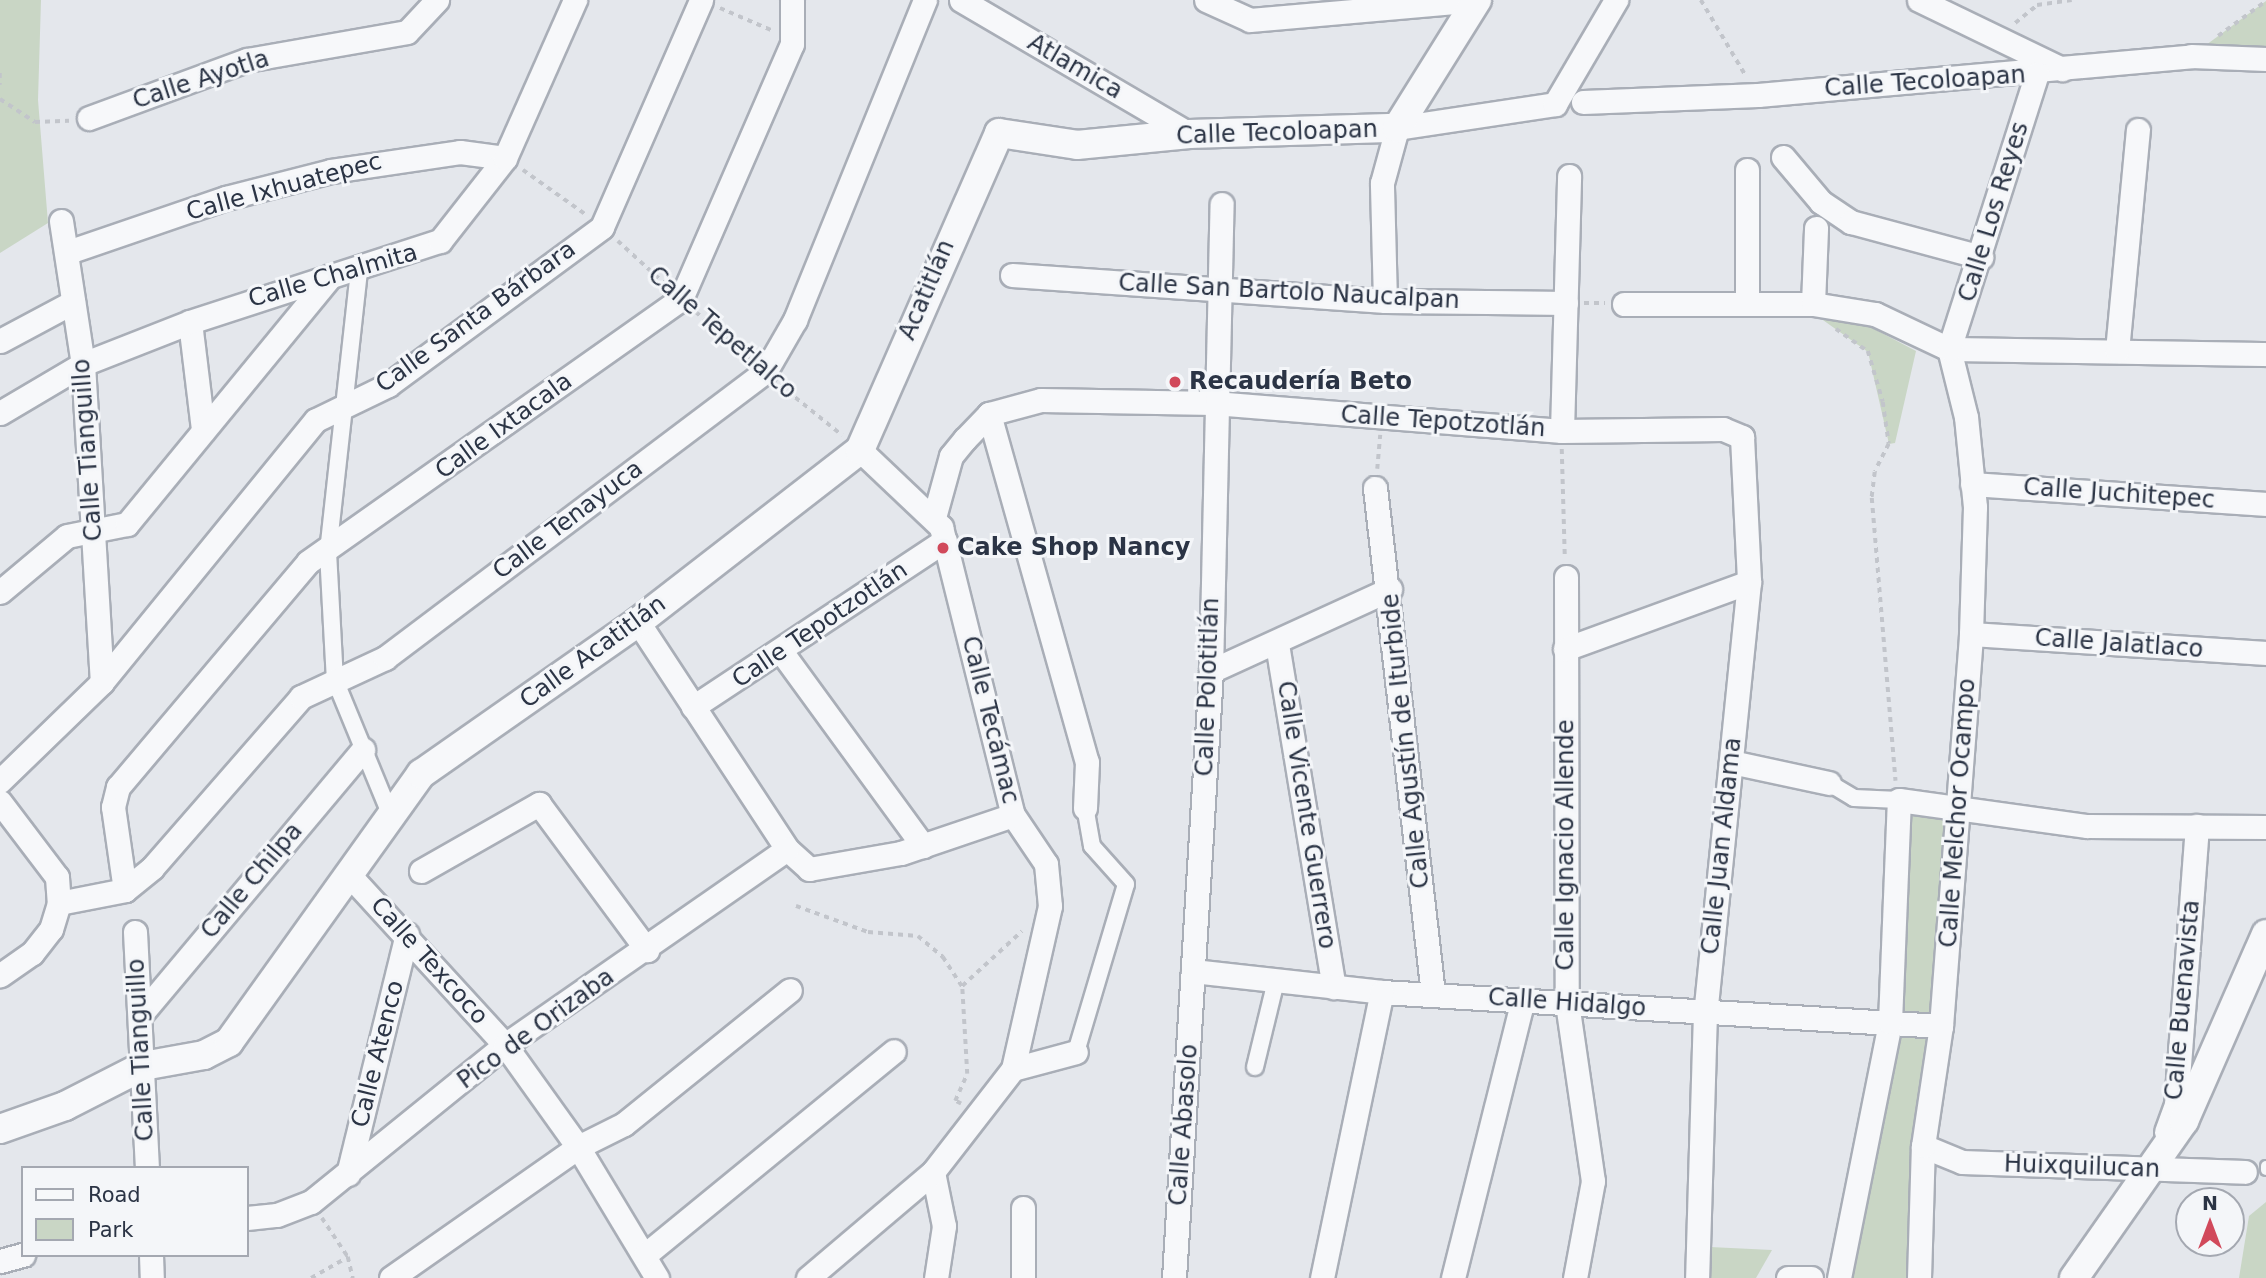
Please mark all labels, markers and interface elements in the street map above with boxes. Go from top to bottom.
street label: Atlamica [1022,28,1128,106]
street label: Calle Ayotla [129,44,273,116]
street label: Calle Tecoloapan [1823,61,2027,103]
street label: Calle Tecoloapan [1176,115,1378,151]
street label: Calle Los Reyes [1953,118,2035,306]
street label: Calle Ixhuatepec [183,147,385,227]
street label: Calle Santa Bárbara [371,235,581,399]
street label: Acatitlán [893,236,961,344]
street label: Calle Chalmita [245,238,421,314]
street label: Calle Tepetlalco [642,261,802,405]
street label: Calle San Bartolo Naucalpan [1118,269,1460,315]
street label: Calle Tianguillo [67,358,109,542]
street label: Calle Ixtacala [430,367,578,485]
place label: Recaudería Beto [1189,368,1412,396]
marker: Recaudería Beto [1167,374,1183,390]
street label: Calle Tepotzotlán [1340,400,1546,444]
street label: Calle Tenayuca [488,454,648,586]
street label: Calle Juchitepec [2022,473,2216,515]
place label: Cake Shop Nancy [957,534,1190,562]
marker: Cake Shop Nancy [935,540,951,556]
street label: Calle Tepotzotlán [727,556,913,694]
street label: Calle Acatitlán [514,589,672,715]
street label: Calle Agustín de Iturbide [1376,592,1436,890]
street label: Calle Polotitlán [1190,597,1226,777]
street label: Calle Jalatlaco [2034,624,2204,664]
street label: Calle Tecámac [955,633,1025,807]
street label: Calle Melchor Ocampo [1934,677,1982,949]
street label: Calle Vicente Guerrero [1271,679,1341,951]
street label: Calle Ignacio Allende [1552,719,1580,971]
street label: Calle Juan Aldama [1696,736,1748,956]
street label: Calle Chilpa [195,817,309,945]
street label: Calle Texcoco [364,891,494,1031]
street label: Calle Buenavista [2160,899,2206,1101]
street label: Calle Tianguillo [122,958,160,1142]
street label: Pico de Orizaba [452,963,620,1095]
street label: Calle Atenco [346,978,410,1130]
street label: Calle Hidalgo [1487,983,1647,1023]
street label: Calle Abasolo [1164,1043,1204,1207]
street label: Huixquilucan [2003,1150,2161,1184]
legend [21,1166,248,1257]
text: Road [88,1183,141,1207]
north arrow [2175,1187,2245,1257]
text: N [2202,1192,2218,1214]
text: Park [88,1218,133,1242]

